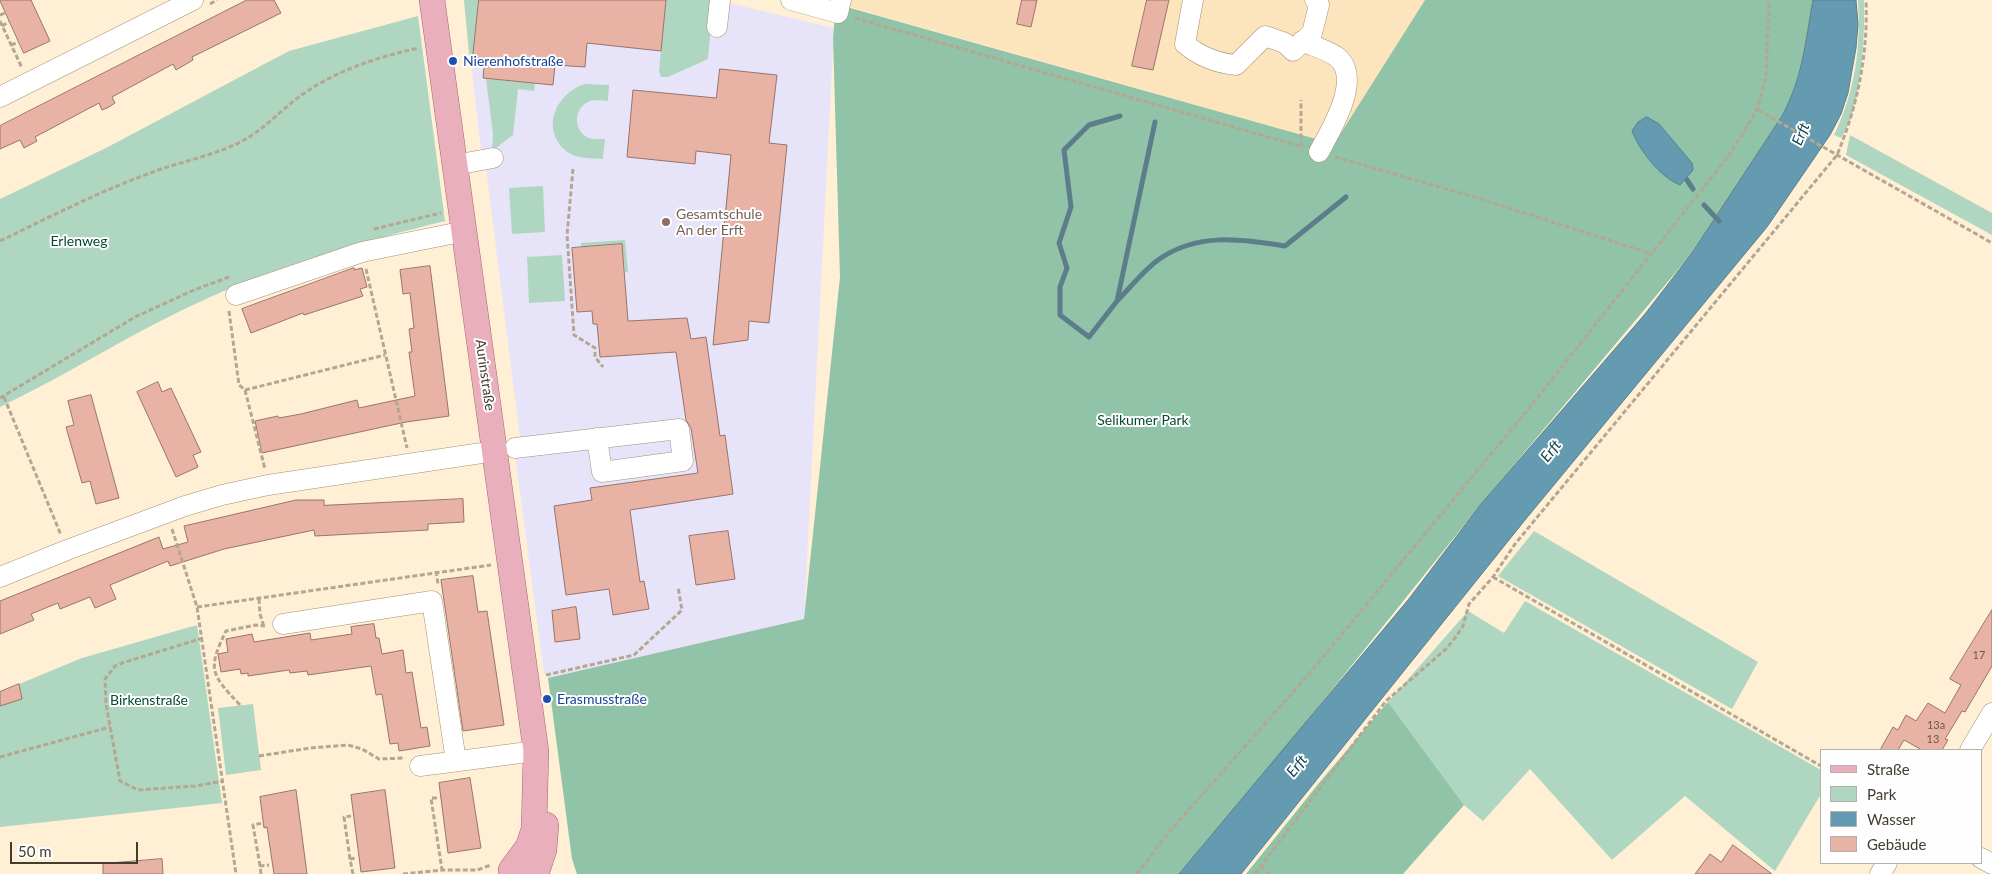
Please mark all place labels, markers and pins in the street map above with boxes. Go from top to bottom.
place label: Nierenhofstraße [463,53,563,69]
marker: Nierenhofstraße [447,55,459,67]
place label: Gesamtschule An der Erft [676,206,762,238]
marker: Gesamtschule An der Erft [660,216,672,228]
place label: Erasmusstraße [557,691,647,707]
marker: Erasmusstraße [541,693,553,705]

